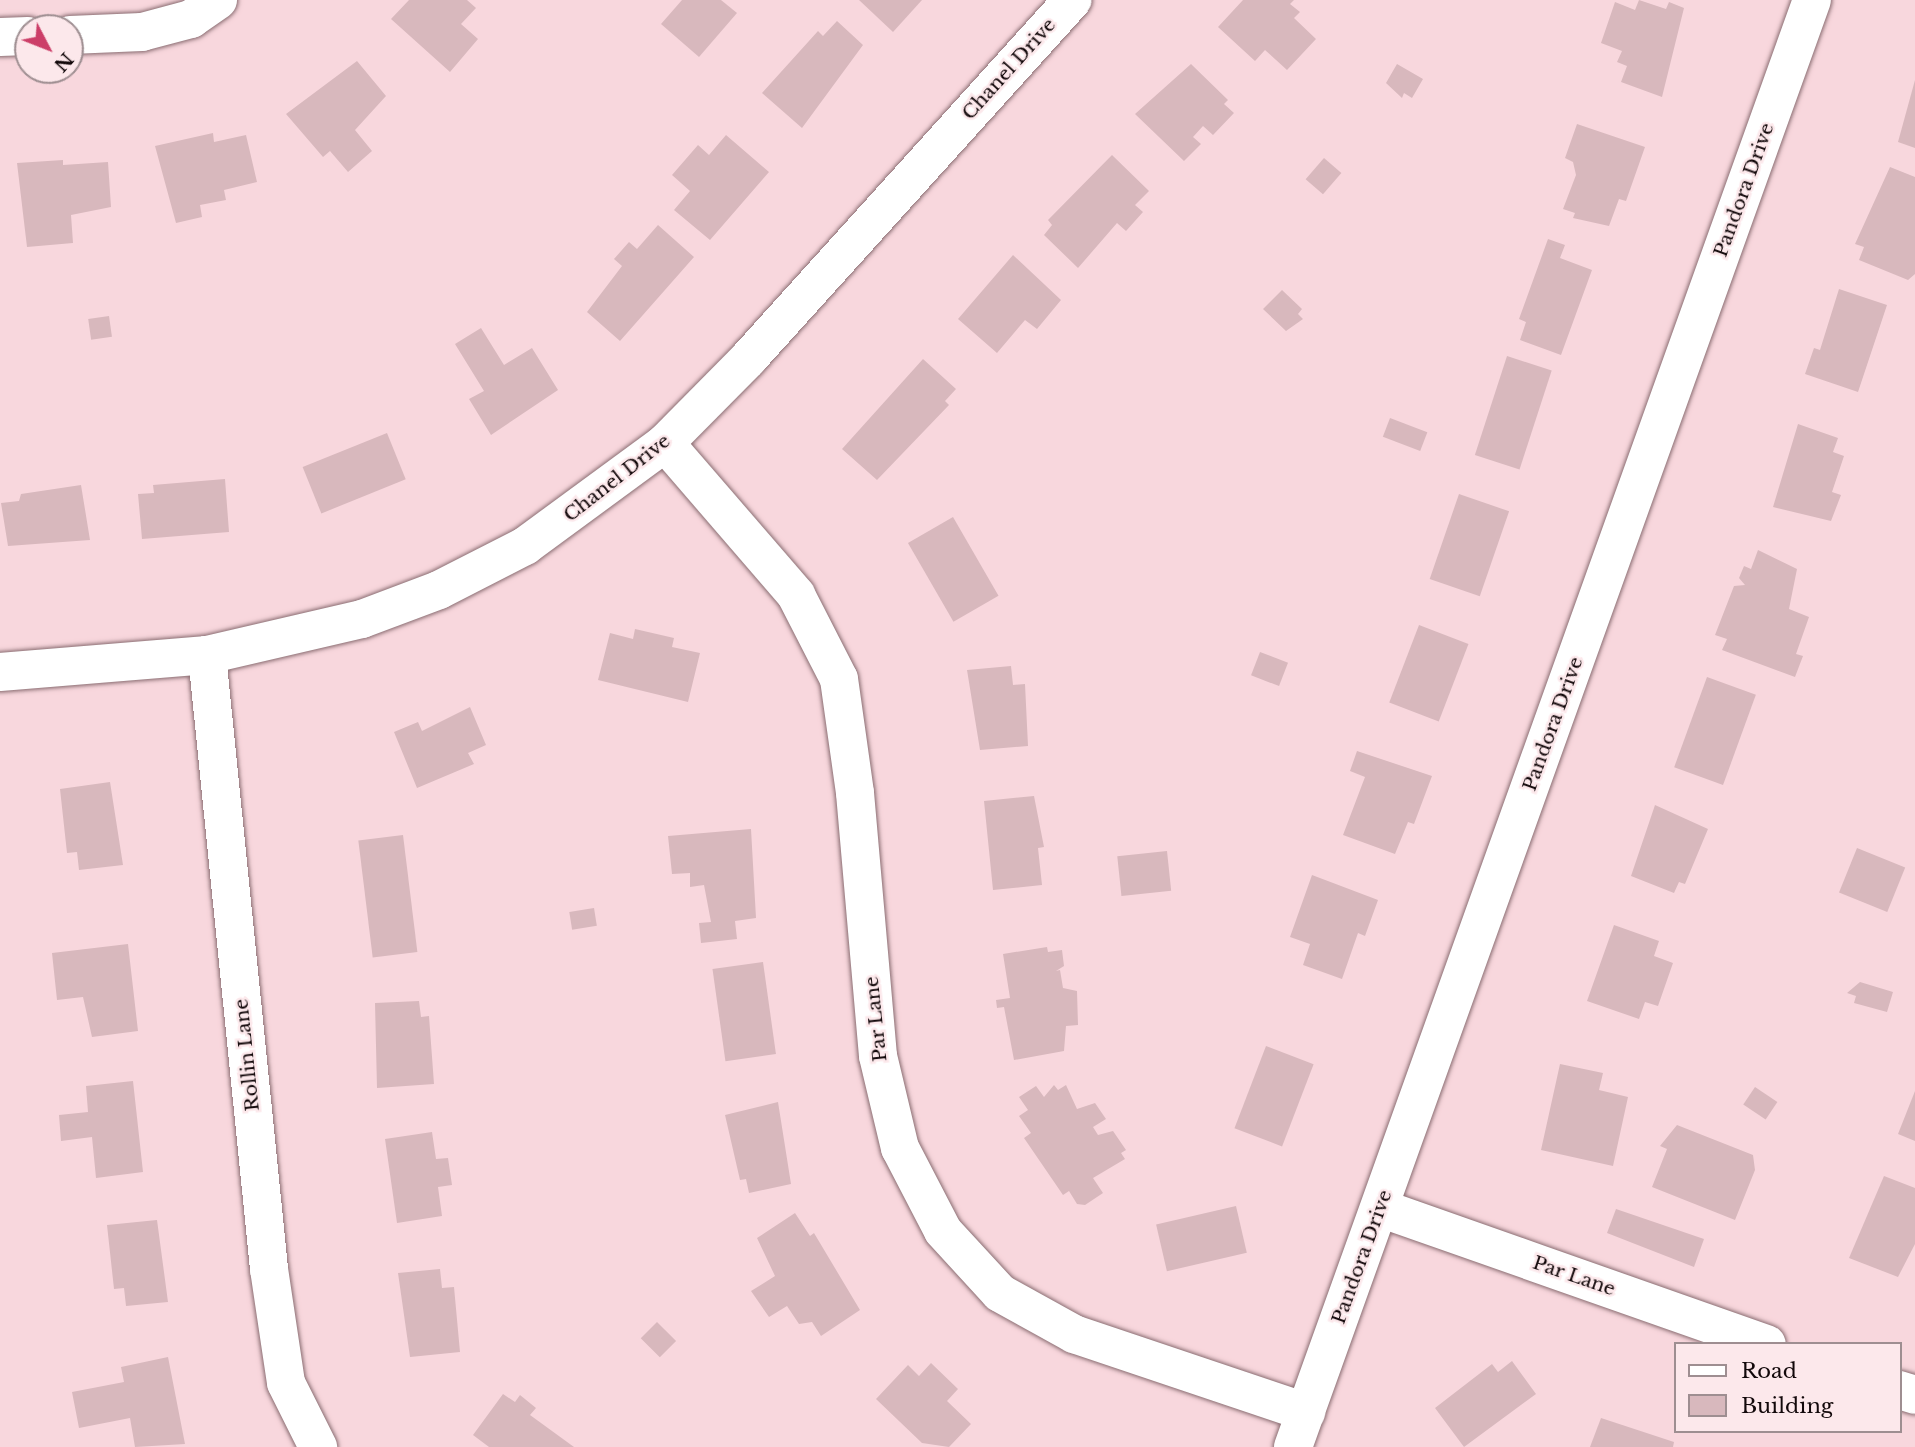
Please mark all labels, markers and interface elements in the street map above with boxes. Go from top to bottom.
north arrow [14,14,84,84]
street label: Chanel Drive [957,14,1061,124]
text: N [49,48,78,76]
street label: Pandora Drive [1709,120,1779,260]
street label: Chanel Drive [559,429,675,527]
street label: Pandora Drive [1518,654,1588,794]
street label: Par Lane [860,975,892,1063]
street label: Rollin Lane [230,998,264,1112]
street label: Pandora Drive [1327,1187,1397,1327]
street label: Par Lane [1530,1251,1618,1301]
legend [1674,1342,1901,1433]
text: Road [1741,1358,1797,1384]
text: Building [1741,1393,1833,1419]

